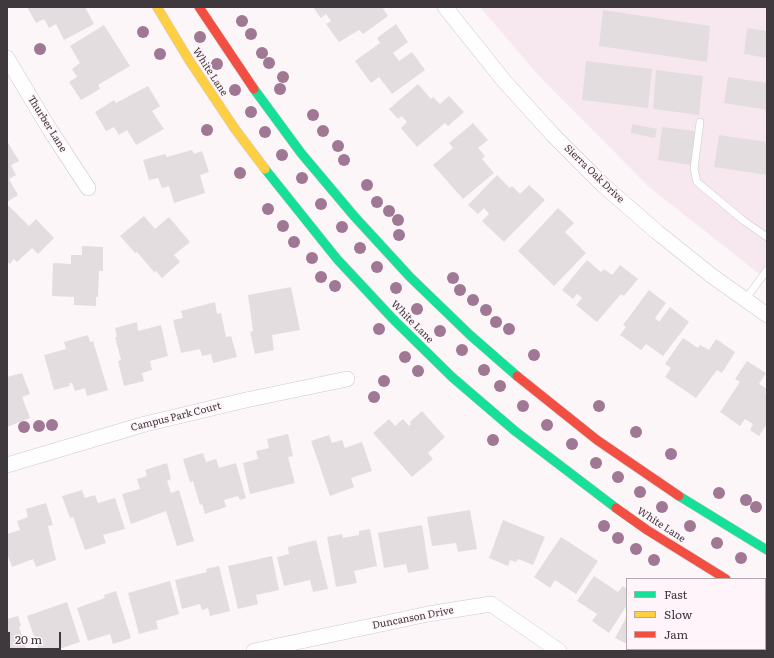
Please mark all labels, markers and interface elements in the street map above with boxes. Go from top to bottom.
street label: White Lane [190,46,230,98]
street label: Thurber Lane [25,94,69,154]
street label: Sierra Oak Drive [562,142,626,206]
street label: White Lane [388,298,436,346]
street label: Campus Park Court [130,400,222,434]
street label: White Lane [635,505,687,545]
legend [626,578,766,650]
text: Fast [664,585,687,603]
street label: Duncanson Drive [371,604,455,632]
text: Slow [664,605,692,623]
scale bar [10,624,63,650]
text: Jam [664,625,688,643]
text: 20 m [15,630,42,648]

